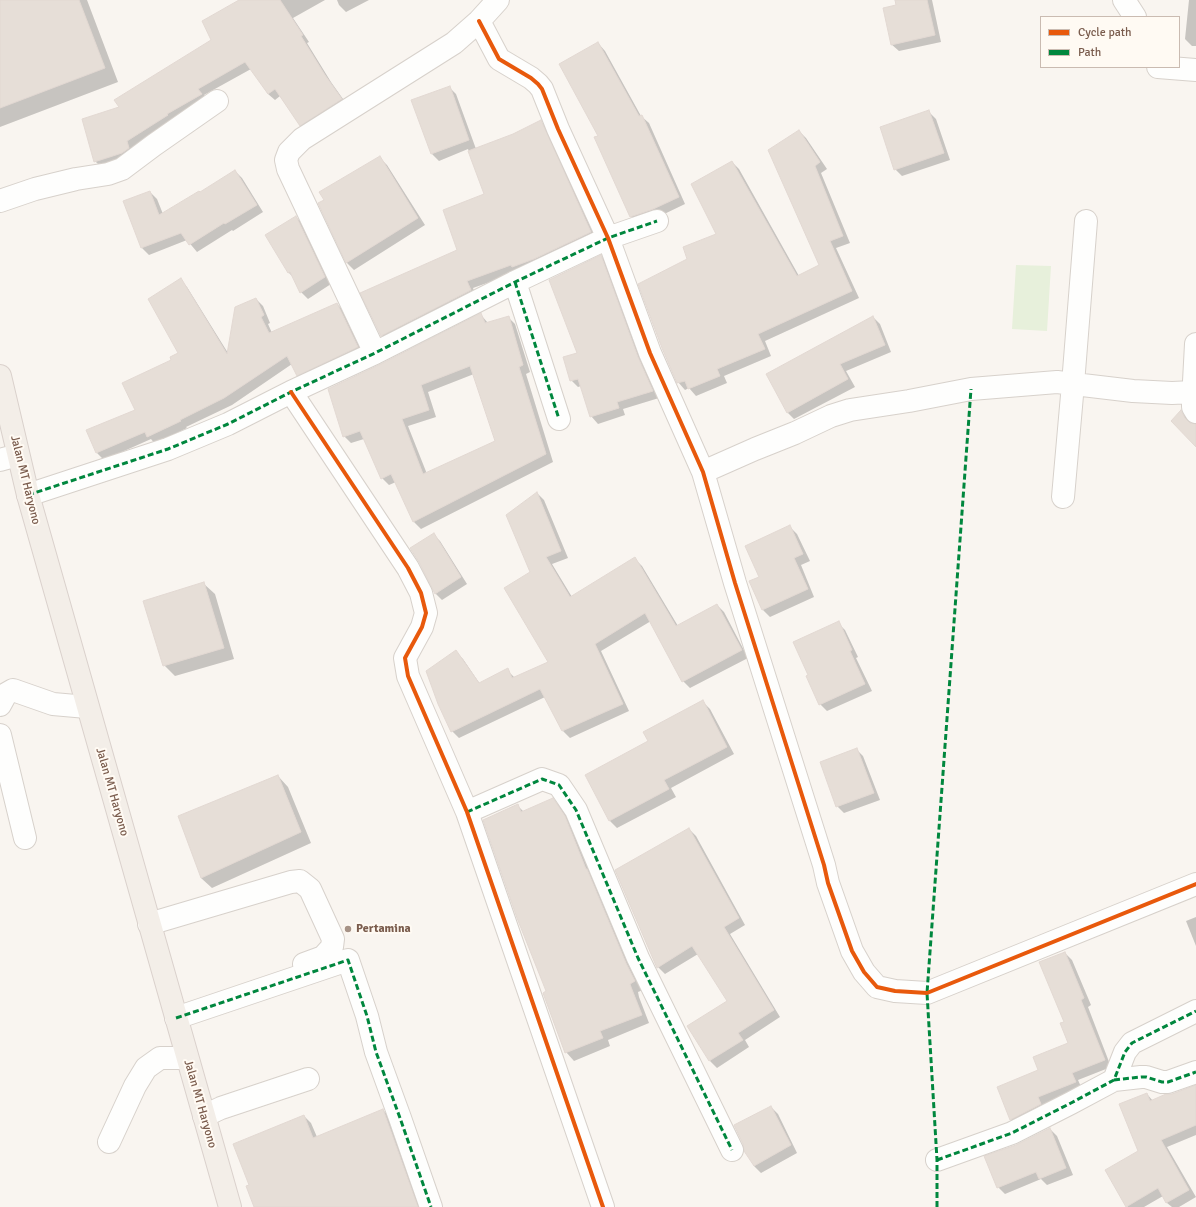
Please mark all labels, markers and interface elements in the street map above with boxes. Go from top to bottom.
legend [1040,16,1180,68]
text: Cycle path [1078,25,1131,40]
text: Path [1078,45,1101,60]
street label: Jalan MT Haryono [7,434,43,526]
street label: Jalan MT Haryono [92,746,132,838]
place label: Pertamina [356,922,411,936]
marker: Pertamina [343,924,353,934]
street label: Jalan MT Haryono [180,1058,220,1150]

